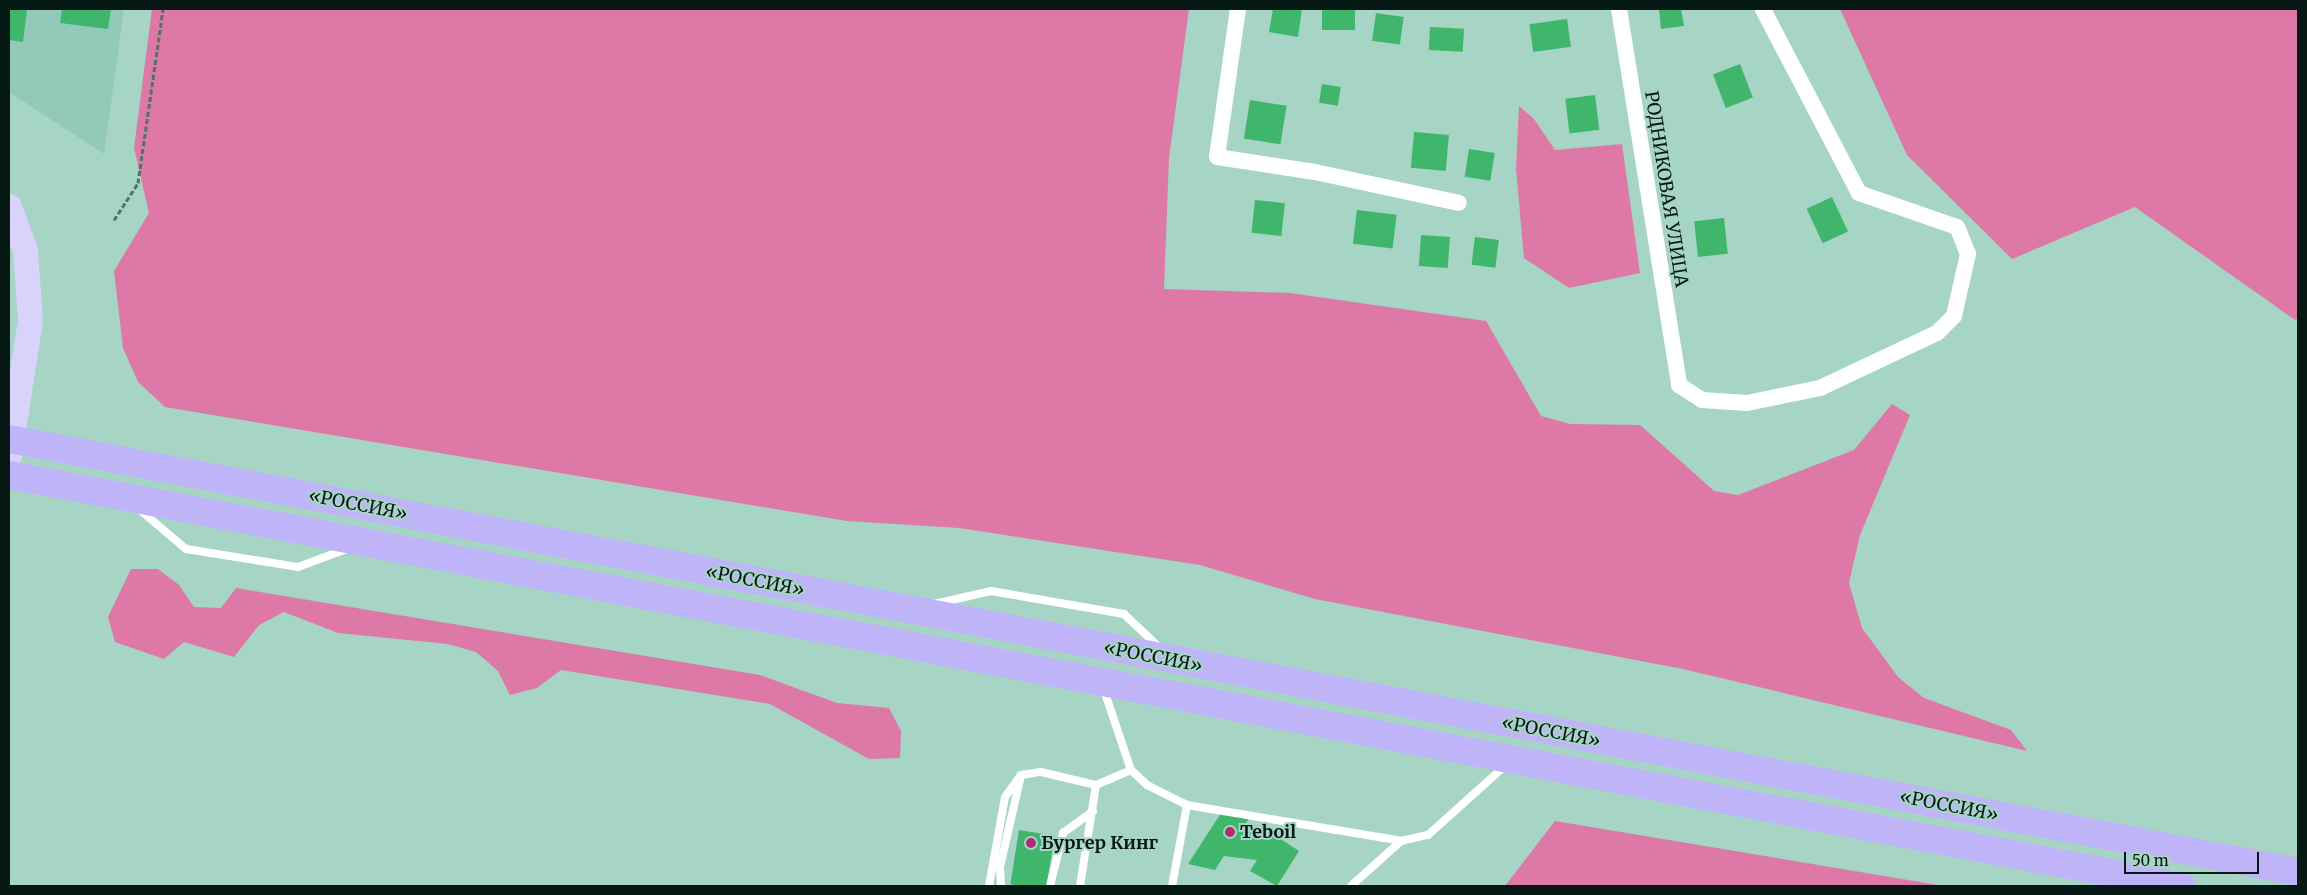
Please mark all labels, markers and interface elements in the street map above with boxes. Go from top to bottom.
street label: РОДНИКОВАЯ УЛИЦА [1640,89,1692,289]
street label: «РОССИЯ» [307,485,409,525]
street label: «РОССИЯ» [704,561,806,601]
street label: «РОССИЯ» [1102,637,1204,677]
street label: «РОССИЯ» [1500,712,1602,752]
street label: «РОССИЯ» [1898,786,2000,826]
place label: Teboil [1240,821,1296,843]
marker: Teboil [1224,826,1236,838]
place label: Бургер Кинг [1041,832,1158,854]
marker: Бургер Кинг [1025,837,1037,849]
scale bar [2127,842,2262,874]
text: 50 m [2132,851,2169,870]

